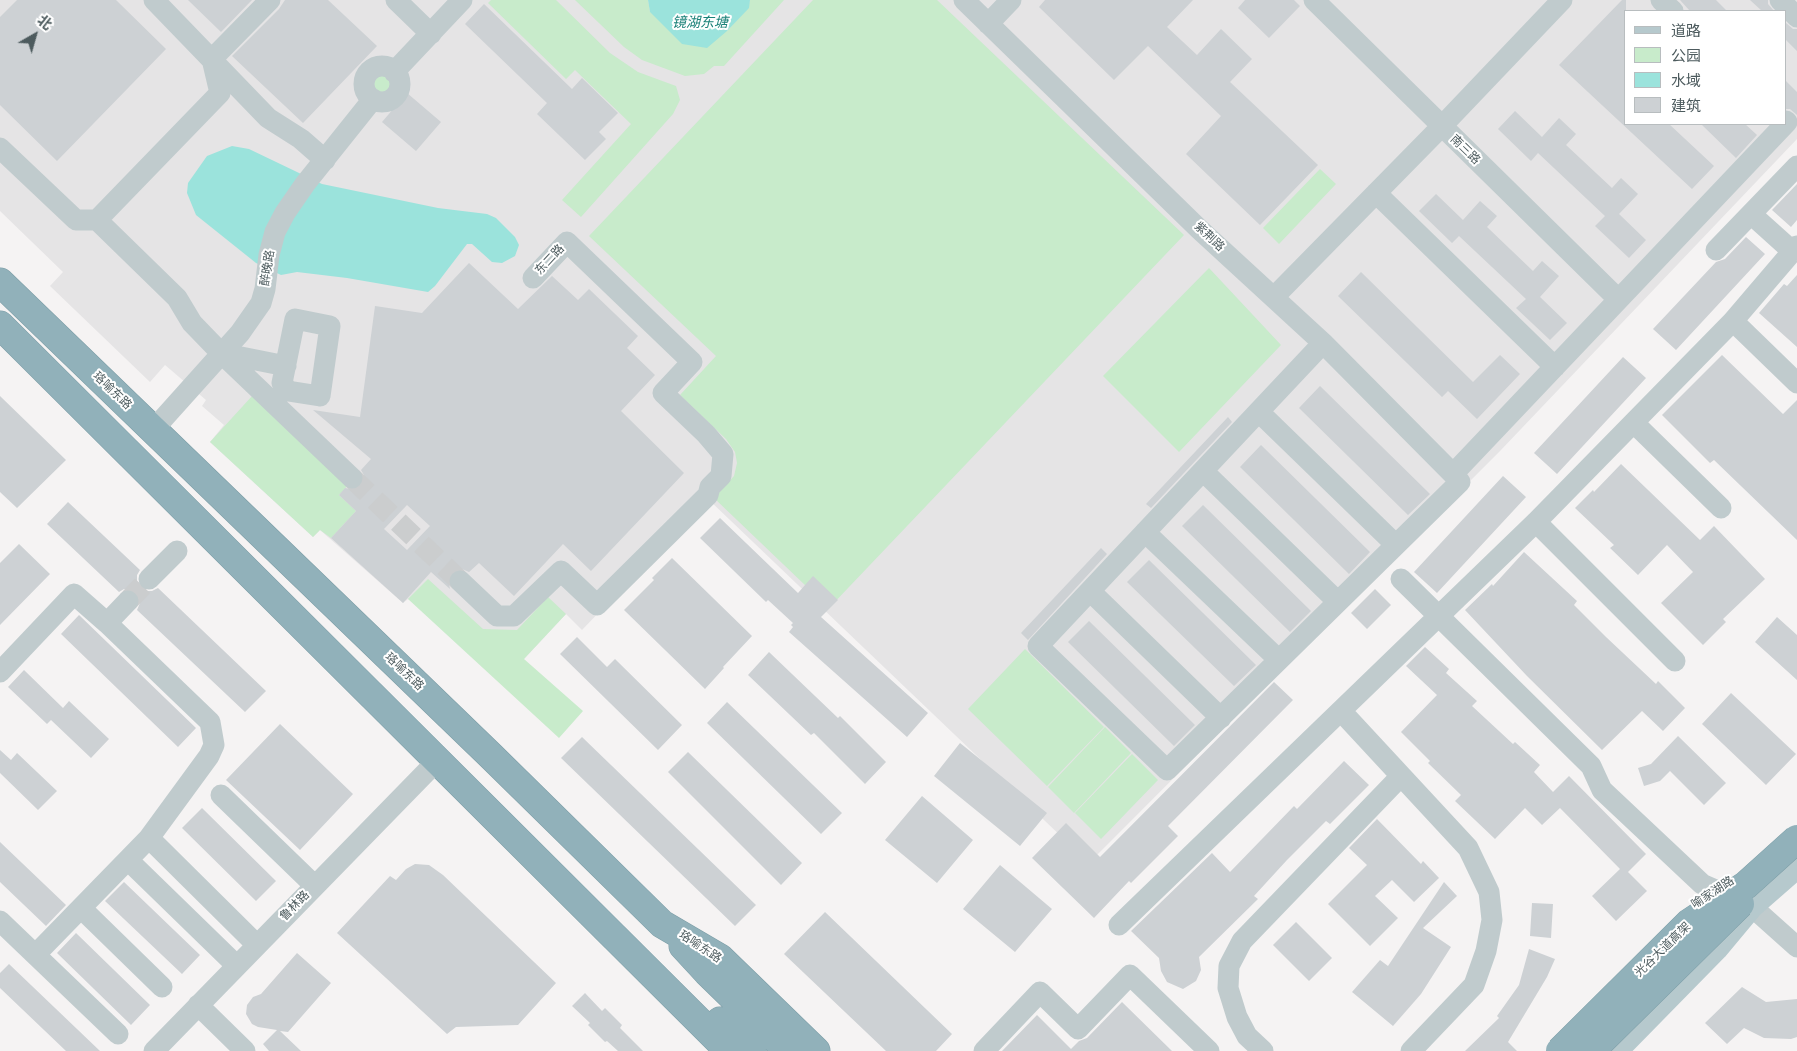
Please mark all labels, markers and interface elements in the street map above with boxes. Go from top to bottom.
north arrow [10,10,60,60]
legend [1624,10,1787,125]
text: 北 [34,12,55,34]
water label: 镜湖东塘 [672,15,728,31]
text: 道路 [1671,22,1701,40]
text: 公园 [1671,47,1701,65]
text: 水域 [1671,72,1701,90]
text: 建筑 [1671,97,1701,115]
street label: 南三路 [1447,132,1483,168]
street label: 紫荆路 [1191,219,1227,255]
street label: 东二路 [532,242,568,278]
street label: 醉晚路 [258,249,278,287]
street label: 珞喻东路 [90,369,134,413]
street label: 珞喻东路 [382,650,426,694]
street label: 喻家湖路 [1689,874,1737,912]
street label: 鲁林路 [277,888,313,924]
street label: 光谷大道高架 [1632,920,1694,980]
street label: 珞喻东路 [676,928,724,966]

